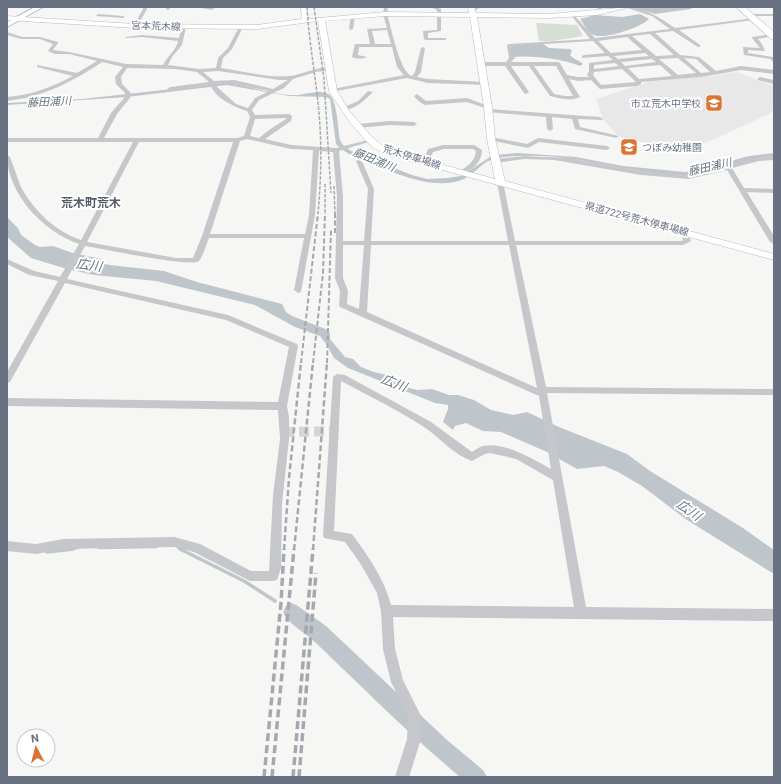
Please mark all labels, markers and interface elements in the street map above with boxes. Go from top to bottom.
street label: 宮本荒木線 [131,20,181,32]
school or university icon: 市立荒木中学校 [704,93,724,113]
water label: 藤田浦川 [27,94,72,110]
place label: 市立荒木中学校 [631,98,701,109]
school or university icon: つぼみ幼稚園 [619,137,639,157]
place label: つぼみ幼稚園 [642,142,702,153]
street label: 荒木停車場線 [382,143,442,171]
water label: 藤田浦川 [351,146,398,175]
water label: 藤田浦川 [687,155,734,178]
district label: 荒木町荒木 [61,196,121,210]
street label: 県道722号荒木停車場線 [584,200,690,238]
water label: 広川 [75,256,105,275]
water label: 広川 [379,371,411,395]
water label: 広川 [674,496,706,525]
north arrow [16,728,56,768]
text: N [30,732,40,745]

